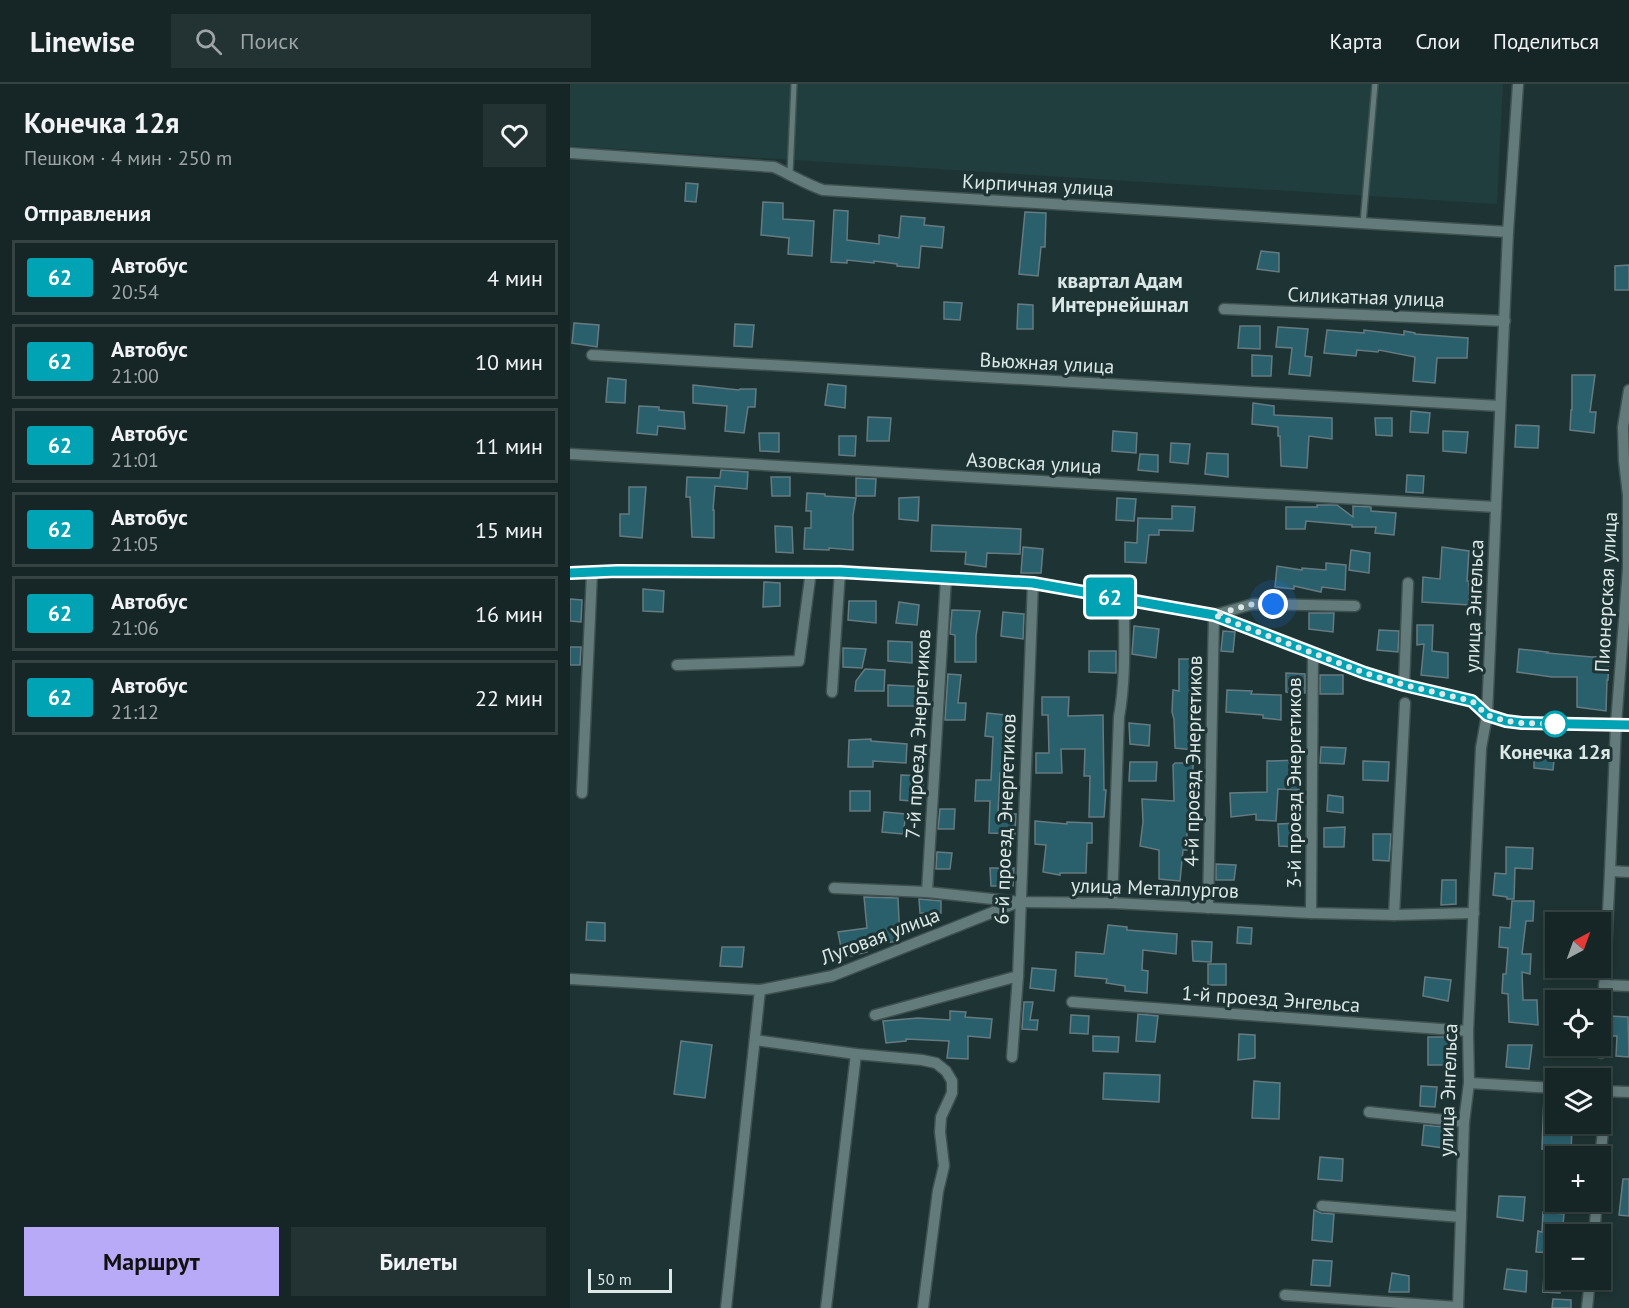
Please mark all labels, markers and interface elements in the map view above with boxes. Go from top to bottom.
search box [171,14,591,68]
text: Linewise [30,23,135,60]
icon: search [192,25,225,58]
text: Поиск [240,27,299,55]
text: Карта [1329,28,1382,55]
text: Слои [1415,28,1460,55]
text: Поделиться [1493,28,1599,55]
text: Конечка 12я [24,104,179,141]
button: heart [483,104,546,167]
text: Пешком · 4 мин · 250 m [24,145,232,171]
street label: Кирпичная улица [962,168,1114,202]
text: Отправления [24,199,151,227]
text: Автобус [111,251,188,279]
text: 62 [48,264,72,291]
text: 4 мин [487,264,543,292]
district label: квартал Адам Интернейшнал [1051,267,1189,318]
text: 20:54 [111,279,159,305]
street label: Силикатная улица [1287,281,1445,313]
text: Автобус [111,335,188,363]
street label: Вьюжная улица [979,346,1115,380]
text: 62 [48,348,72,375]
text: 10 мин [475,348,543,376]
text: 21:00 [111,363,159,389]
text: Автобус [111,419,188,447]
text: 62 [48,432,72,459]
text: 11 мин [475,432,543,460]
street label: Азовская улица [966,446,1102,480]
text: 21:01 [111,447,159,473]
text: Автобус [111,503,188,531]
street label: Пионерская улица [1589,511,1623,673]
text: 62 [48,516,72,543]
text: 15 мин [475,516,543,544]
text: 21:05 [111,531,159,557]
street label: улица Энгельса [1459,539,1489,673]
line badge: 62 [1083,578,1137,616]
text: 62 [1098,584,1122,611]
text: Автобус [111,587,188,615]
your location [1258,589,1288,619]
text: 62 [48,600,72,627]
text: 16 мин [475,600,543,628]
text: 21:06 [111,615,159,641]
street label: 7-й проезд Энергетиков [900,629,936,839]
street label: 4-й проезд Энергетиков [1178,655,1208,867]
text: Автобус [111,671,188,699]
street label: 3-й проезд Энергетиков [1281,677,1307,889]
text: 62 [48,684,72,711]
text: 22 мин [475,684,543,712]
text: 21:12 [111,699,159,725]
marker: Конечка 12я [1542,711,1568,737]
street label: 6-й проезд Энергетиков [988,713,1022,925]
place label: Конечка 12я [1500,739,1610,765]
street label: улица Металлургов [1071,872,1239,904]
street label: Луговая улица [816,901,943,971]
north arrow [1545,912,1611,978]
map controls [1545,912,1611,1290]
street label: 1-й проезд Энгельса [1181,980,1361,1018]
button: locate [1545,990,1611,1056]
street label: улица Энгельса [1433,1023,1463,1157]
button: layers [1545,1068,1611,1134]
button: + [1545,1146,1611,1212]
button: − [1545,1224,1611,1290]
button: Маршрут [24,1227,279,1296]
button: Билеты [291,1227,546,1296]
scale bar [588,1266,672,1294]
text: 50 m [597,1269,632,1289]

